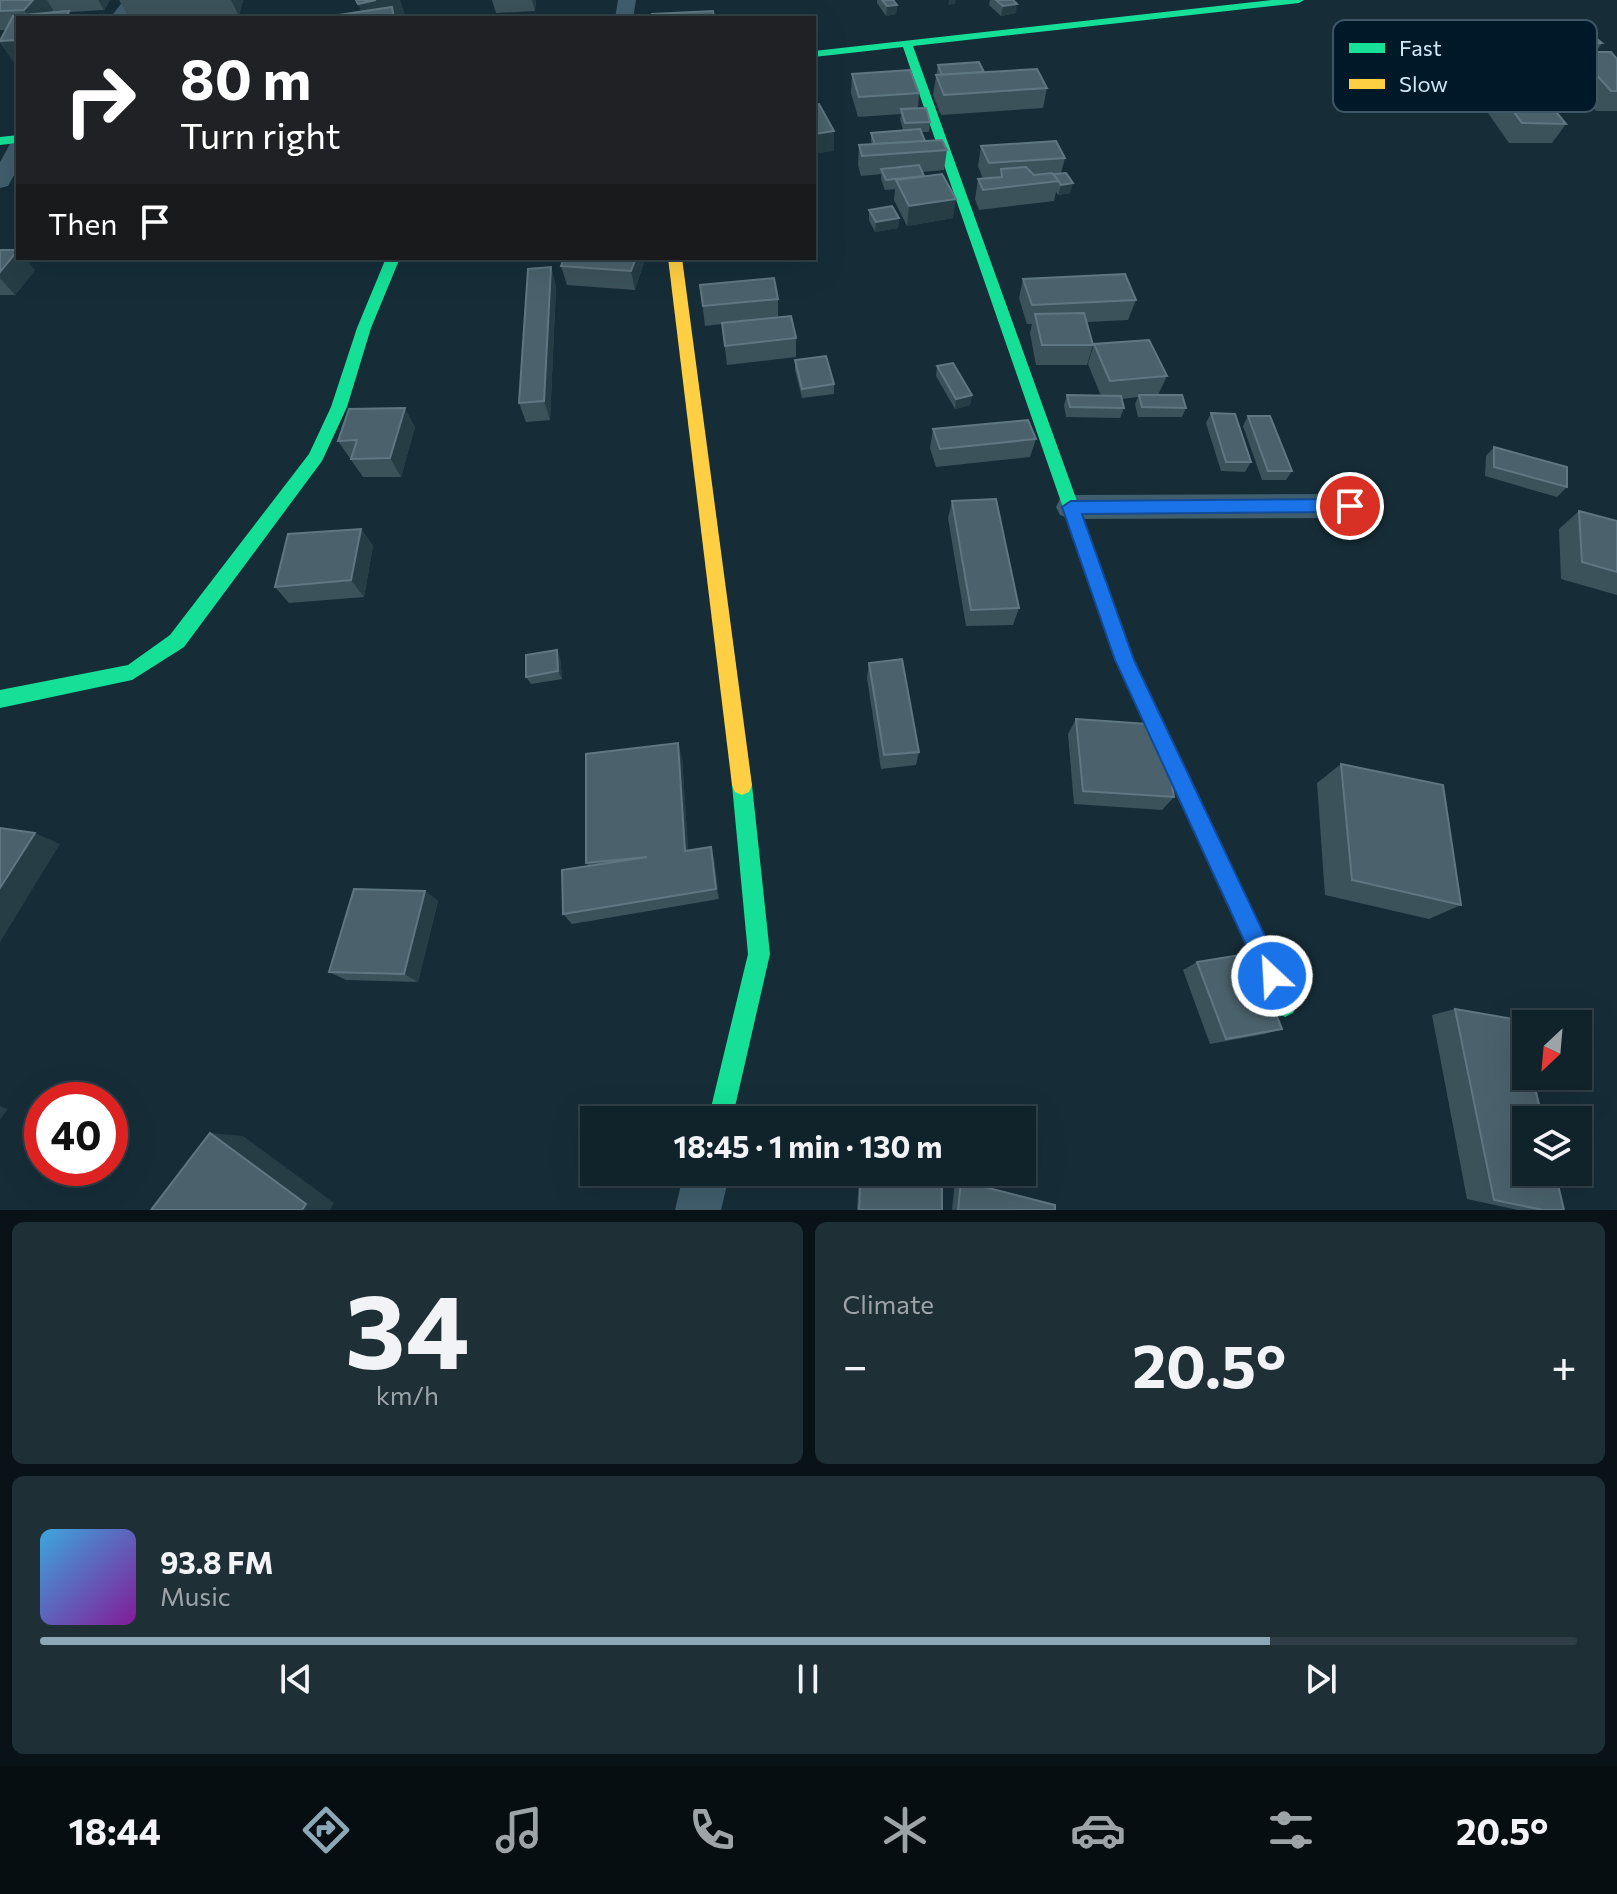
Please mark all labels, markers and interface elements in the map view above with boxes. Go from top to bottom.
legend [1333,20,1597,112]
text: Fast [1399,34,1442,61]
text: 80 m [180,43,311,112]
icon: right [48,48,152,152]
text: Slow [1399,70,1448,97]
text: Turn right [180,112,341,156]
icon: arrive [133,200,177,244]
text: Then [48,204,117,241]
pin [1316,472,1384,540]
icon: arrive [1328,484,1372,528]
position arrow [1230,934,1314,1018]
north arrow [1512,1010,1592,1090]
map controls [1512,1010,1592,1186]
speed limit sign: 40 [24,1082,128,1186]
button: layers [1512,1106,1592,1186]
text: 18:45 · 1 min · 130 m [674,1127,942,1164]
text: 34 [345,1263,469,1390]
text: Climate [843,1288,934,1319]
text: 20.5° [1132,1327,1286,1400]
text: − [843,1337,868,1391]
text: + [1551,1337,1577,1391]
text: km/h [376,1379,439,1410]
text: 93.8 FM [160,1543,273,1580]
text: Music [160,1580,231,1611]
icon: previous [274,1657,318,1701]
icon: pause [786,1657,830,1701]
icon: next [1299,1657,1343,1701]
icon: directions [298,1802,354,1858]
icon: music [491,1802,547,1858]
icon: phone [684,1802,740,1858]
icon: climate [877,1802,933,1858]
icon: car [1070,1802,1126,1858]
icon: filters [1263,1802,1319,1858]
text: 18:44 [69,1808,161,1852]
text: 20.5° [1456,1808,1548,1852]

